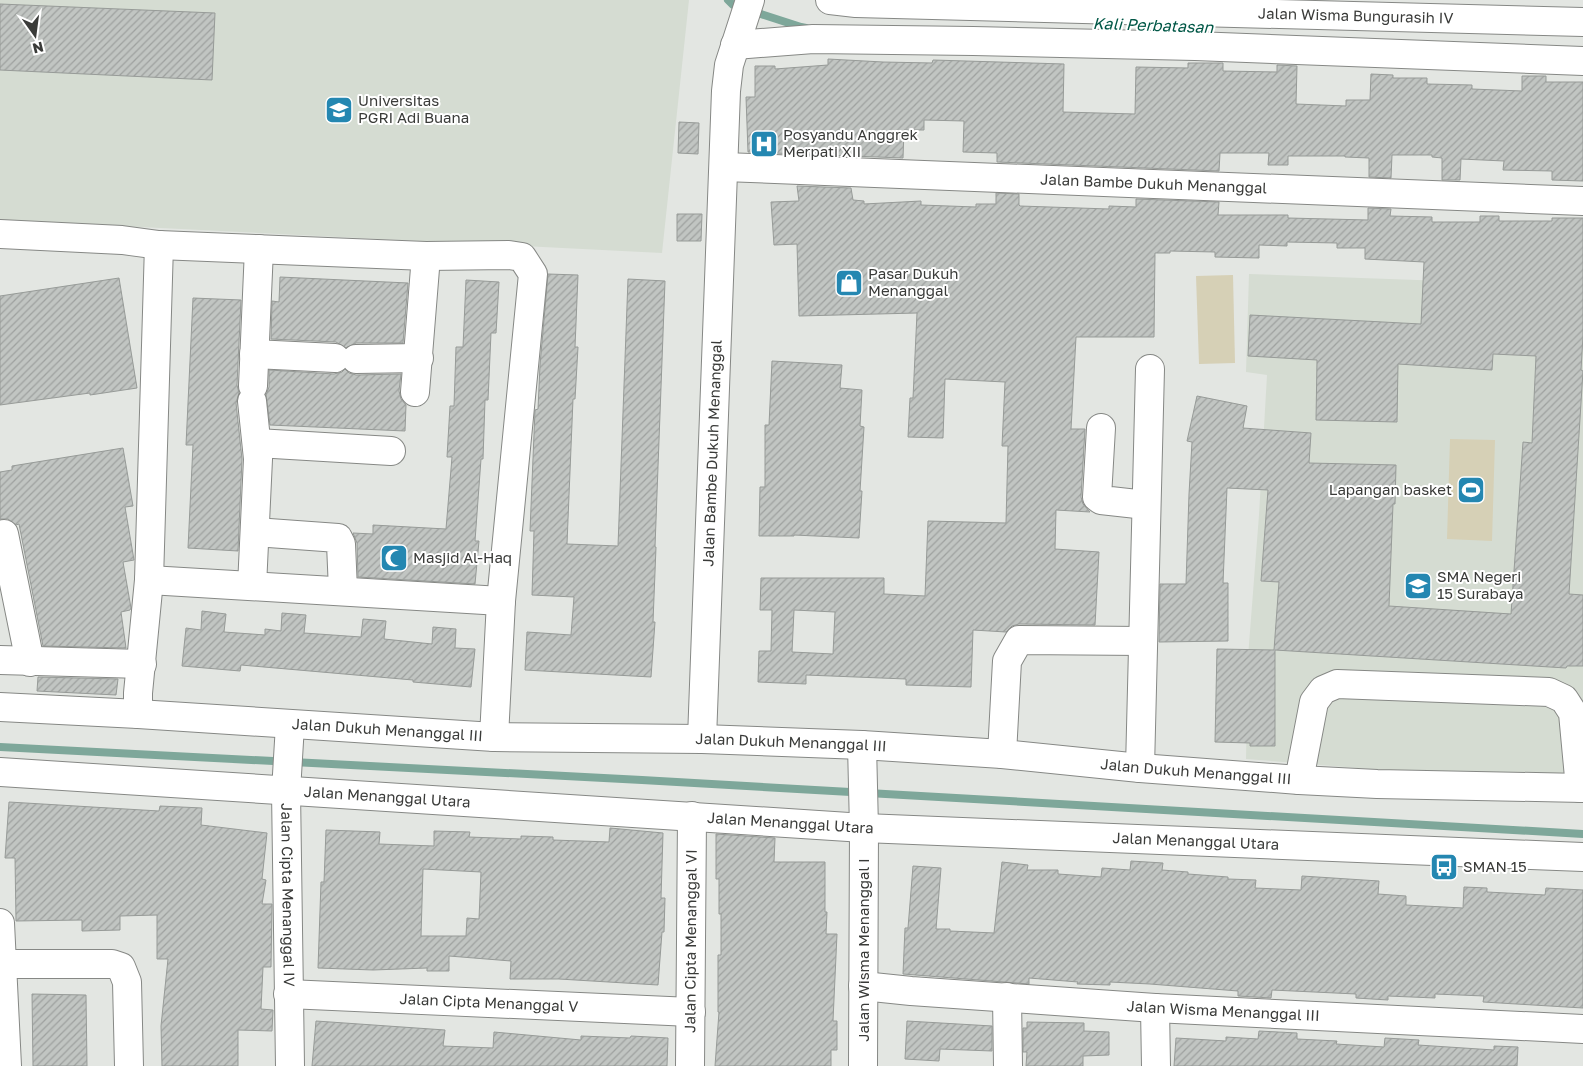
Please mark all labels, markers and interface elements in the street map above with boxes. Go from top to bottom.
street label: Jalan Wisma Bungurasih IV [1258,4,1454,27]
north arrow [10,10,60,60]
water label: Kali Perbatasan [1092,13,1215,37]
text: N [31,39,45,58]
place label: Universitas PGRI Adi Buana [358,91,469,126]
school or university icon: Universitas PGRI Adi Buana [324,95,354,125]
place label: Posyandu Anggrek Merpati XII [783,125,918,160]
hospital icon: Posyandu Anggrek Merpati XII [749,129,779,159]
street label: Jalan Bambe Dukuh Menanggal [1040,170,1268,196]
place label: Pasar Dukuh Menanggal [868,264,959,299]
shop icon: Pasar Dukuh Menanggal [834,268,864,298]
street label: Jalan Bambe Dukuh Menanggal [698,339,725,567]
sports icon: Lapangan basket [1456,475,1486,505]
place label: Lapangan basket [1329,480,1452,498]
mosque icon: Masjid Al-Haq [379,543,409,573]
place label: Masjid Al-Haq [413,548,512,566]
place label: SMA Negeri 15 Surabaya [1437,567,1523,602]
school or university icon: SMA Negeri 15 Surabaya [1403,571,1433,601]
street label: Jalan Dukuh Menanggal III [291,714,484,744]
street label: Jalan Dukuh Menanggal III [695,729,887,755]
street label: Jalan Dukuh Menanggal III [1100,754,1292,787]
street label: Jalan Menanggal Utara [303,782,471,810]
street label: Jalan Cipta Menanggal IV [278,803,299,987]
street label: Jalan Menanggal Utara [707,808,874,836]
street label: Jalan Menanggal Utara [1112,828,1280,853]
street label: Jalan Cipta Menanggal VI [680,849,700,1033]
bus stop icon: SMAN 15 [1429,852,1459,882]
place label: SMAN 15 [1463,857,1527,875]
street label: Jalan Wisma Menanggal I [854,858,872,1042]
street label: Jalan Cipta Menanggal V [399,989,579,1015]
street label: Jalan Wisma Menanggal III [1126,996,1320,1024]

